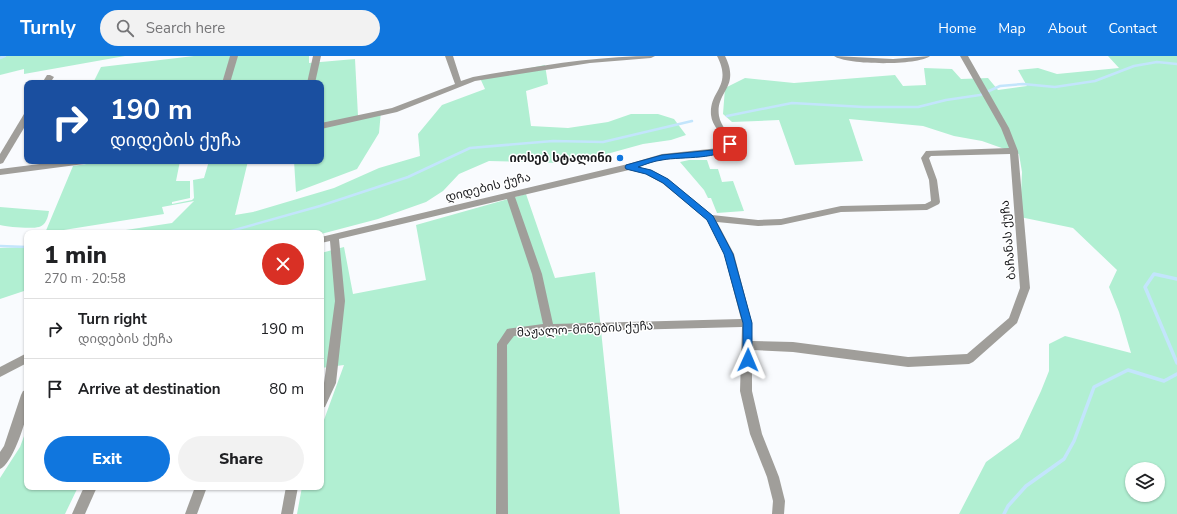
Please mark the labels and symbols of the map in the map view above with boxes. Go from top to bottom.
pin [713,127,747,161]
place label: იოსებ სტალინი [509,150,612,166]
marker: იოსებ სტალინი [615,153,625,163]
street label: დიდების ქუჩა [444,169,532,205]
street label: ბაჩანას ქუჩა [997,200,1019,280]
street label: მაჟალო-მიწების ქუჩა [516,317,654,341]
position arrow [727,339,769,381]

